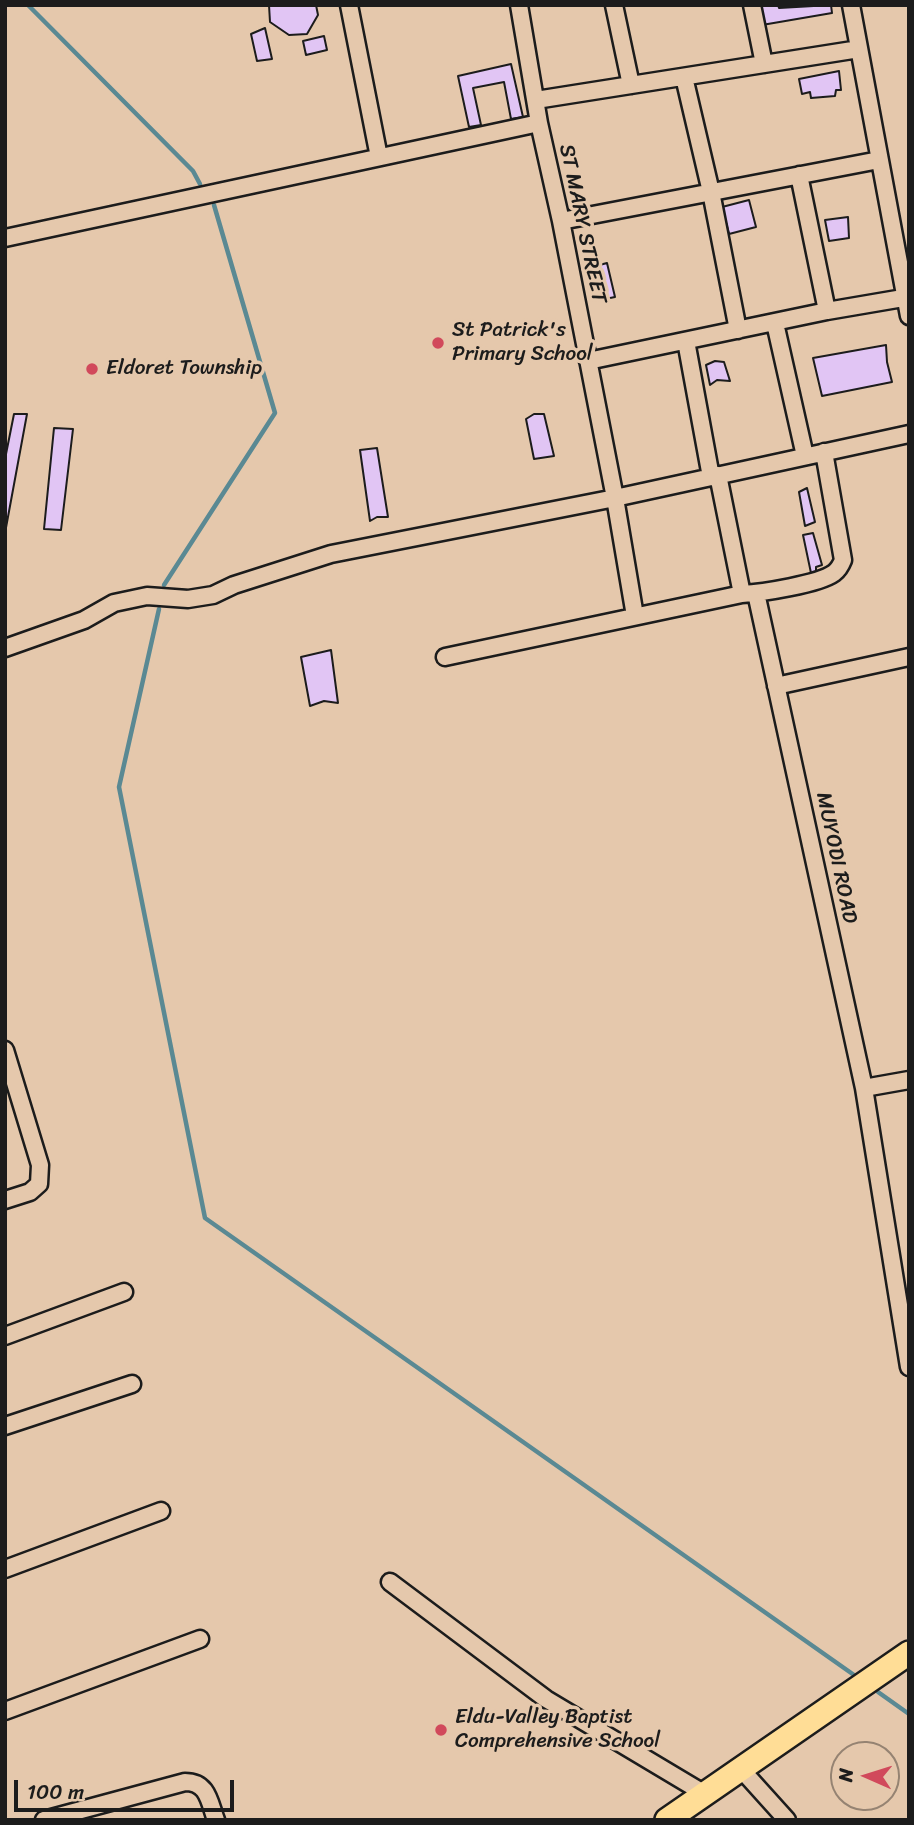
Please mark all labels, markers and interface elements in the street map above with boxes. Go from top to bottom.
street label: ST MARY STREET [553,142,611,306]
place label: St Patrick's Primary School [452,318,593,368]
marker: St Patrick's Primary School [430,335,446,351]
place label: Eldoret Township [106,356,262,382]
marker: Eldoret Township [84,361,100,377]
street label: MUYODI ROAD [810,790,862,926]
place label: Eldu-Valley Baptist Comprehensive School [455,1705,660,1755]
marker: Eldu-Valley Baptist Comprehensive School [433,1722,449,1738]
north arrow [830,1741,900,1811]
scale bar [18,1766,238,1810]
text: N [829,1768,862,1782]
text: 100 m [27,1773,84,1811]

